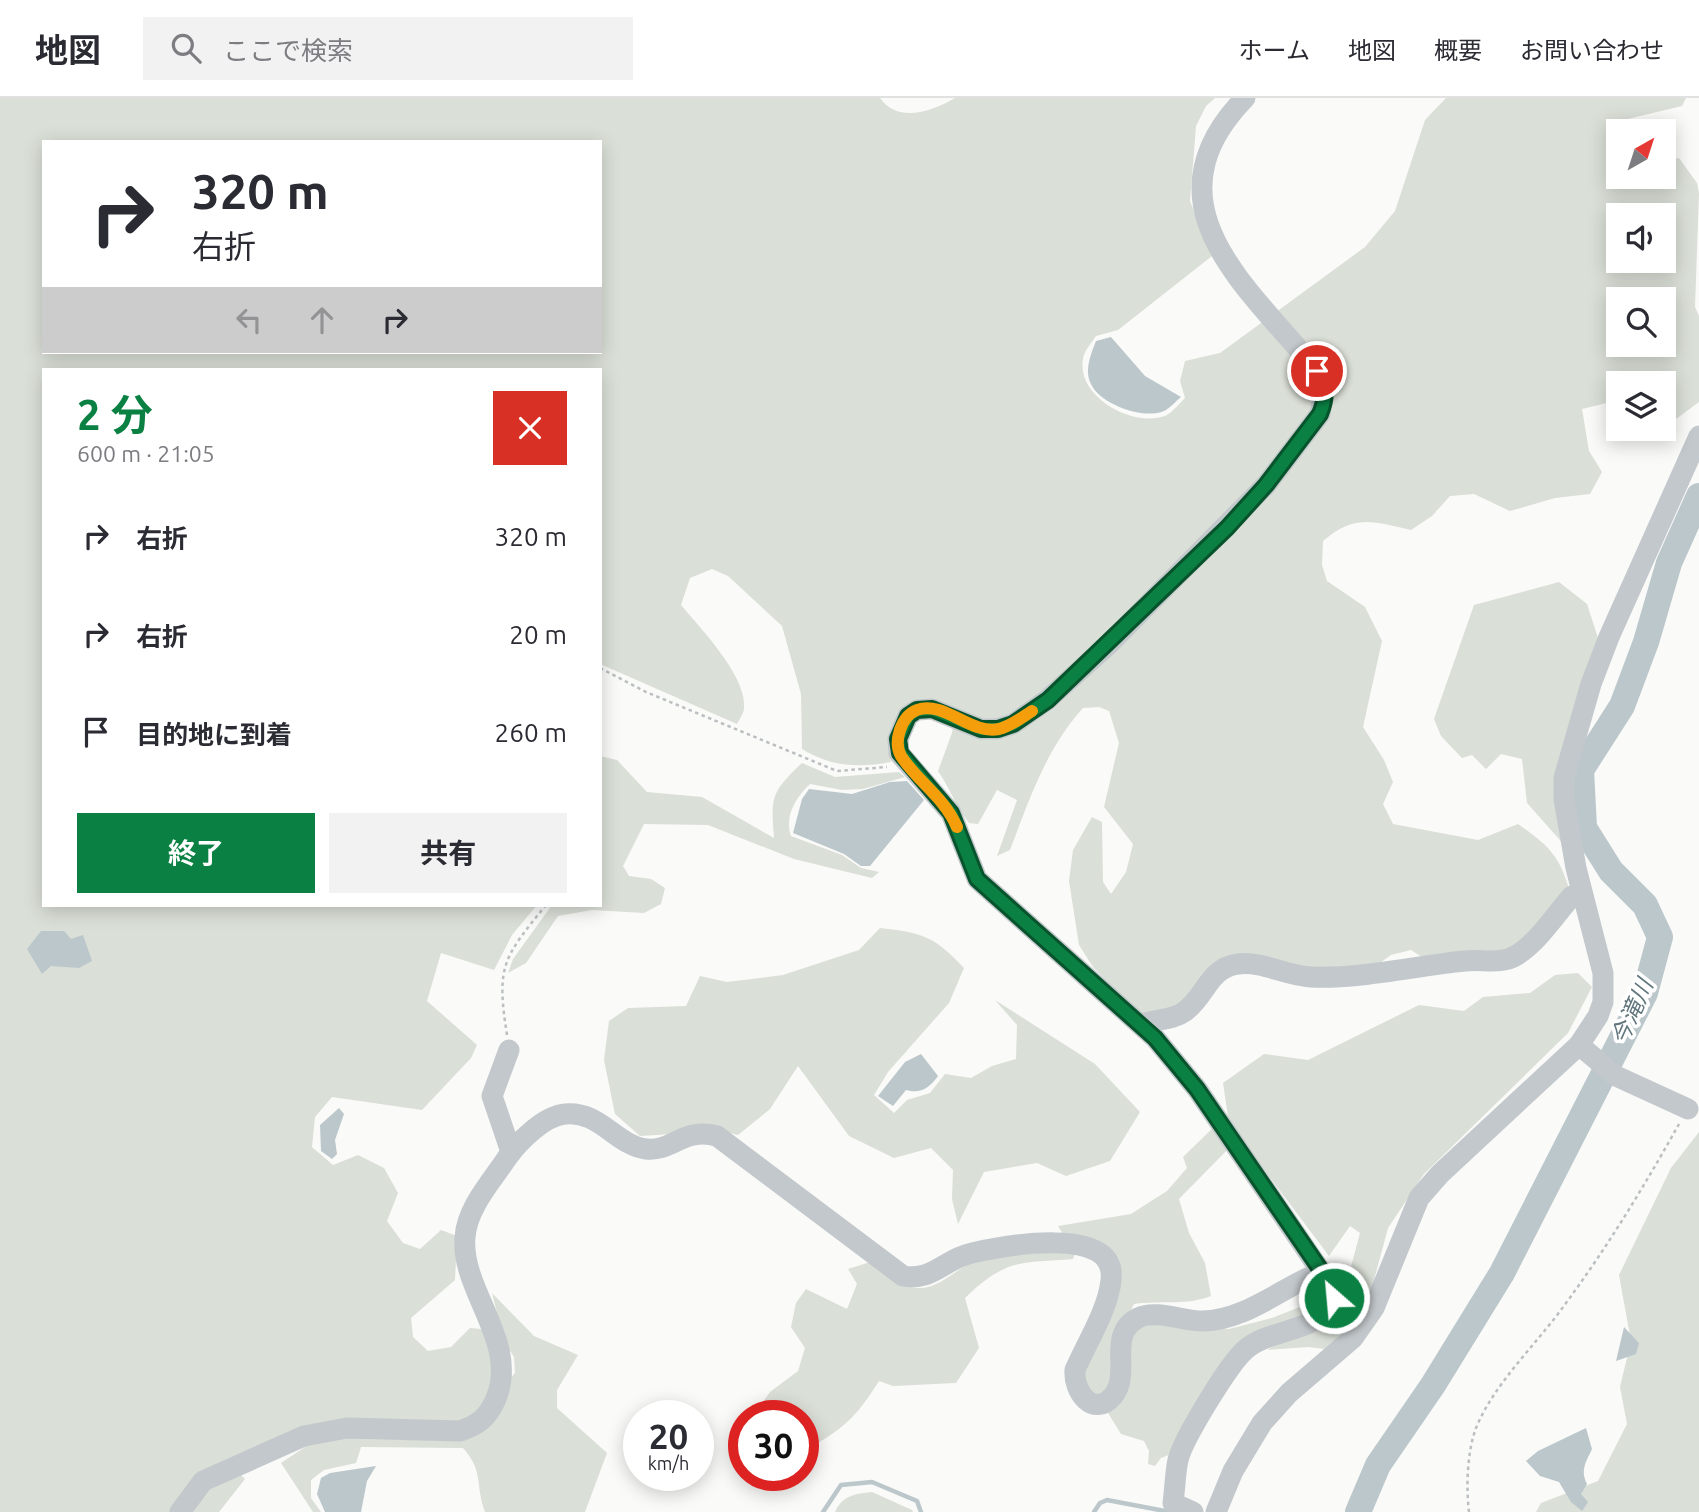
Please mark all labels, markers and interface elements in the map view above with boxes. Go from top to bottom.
search box [143,17,633,80]
icon: search [167,29,205,67]
text: 地図 [35,31,101,68]
text: ここで検索 [223,36,353,65]
text: ホーム [1239,37,1310,64]
text: 地図 [1348,37,1396,64]
text: 概要 [1434,37,1482,64]
text: お問い合わせ [1520,37,1664,64]
north arrow [1606,119,1676,189]
map controls [1606,119,1676,441]
text: 320 m [192,163,329,218]
icon: right [77,168,168,259]
button: sound [1606,203,1676,273]
text: 右折 [192,228,256,264]
button: search [1606,287,1676,357]
icon: left [230,301,268,339]
icon: ahead [303,301,341,339]
icon: right [376,301,414,339]
pin [1287,341,1347,401]
icon: arrive [1298,352,1336,390]
button: layers [1606,371,1676,441]
text: 2 分 [77,391,153,438]
button: close [493,391,567,465]
text: 600 m · 21:05 [77,441,215,466]
icon: right [77,517,115,555]
text: 320 m [495,522,567,551]
text: 右折 [136,524,188,553]
icon: right [77,615,115,653]
text: 20 m [509,620,567,649]
text: 右折 [136,622,188,651]
icon: arrive [77,713,115,751]
text: 260 m [495,718,567,747]
text: 目的地に到着 [136,720,292,749]
button: 終了 [77,813,315,893]
button: 共有 [329,813,567,893]
water label: 今滝川 [1606,972,1658,1048]
position arrow [1297,1261,1371,1335]
speed limit sign: 30 [728,1400,819,1491]
text: 20 [649,1416,688,1456]
text: km/h [648,1453,689,1473]

